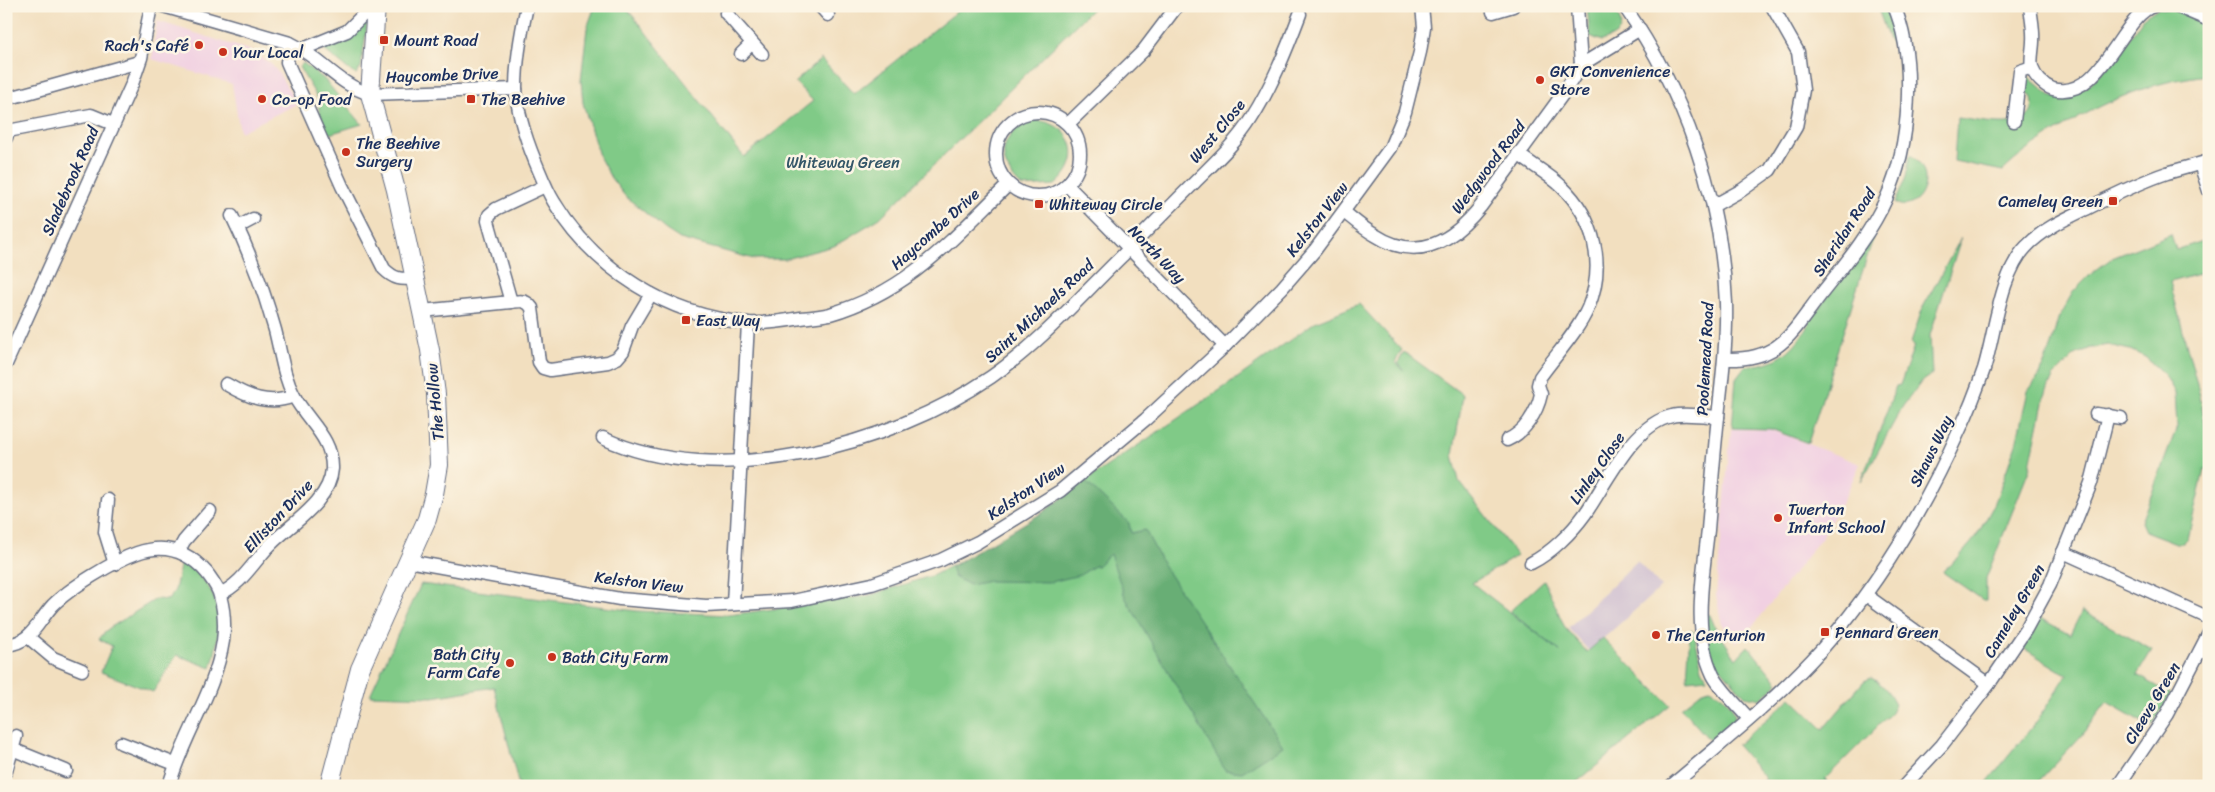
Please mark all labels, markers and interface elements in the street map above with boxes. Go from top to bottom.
place label: Mount Road [394,26,479,55]
place label: Rach's Café [105,31,189,60]
marker: Mount Road [378,34,390,46]
place label: Your Local [233,38,304,67]
marker: Rach's Café [193,39,205,51]
marker: Your Local [217,46,229,58]
place label: GKT Convenience Store [1550,57,1670,104]
street label: Haycombe Drive [385,59,499,91]
marker: GKT Convenience Store [1534,74,1546,86]
place label: Co-op Food [272,85,353,114]
place label: The Beehive [481,85,565,114]
street label: West Close [1181,92,1253,170]
marker: Co-op Food [256,93,268,105]
marker: The Beehive [465,93,477,105]
street label: Wedgwood Road [1443,113,1534,220]
street label: Sladebrook Road [33,120,108,241]
place label: The Beehive Surgery [356,129,440,176]
marker: The Beehive Surgery [340,146,352,158]
park label: Whiteway Green [786,148,900,177]
street label: Kelston View [1278,175,1356,263]
street label: Haycombe Drive [883,180,987,278]
street label: Sheridan Road [1804,180,1885,282]
place label: Cameley Green [1998,187,2103,216]
place label: Whiteway Circle [1049,190,1163,219]
marker: Cameley Green [2107,195,2119,207]
marker: Whiteway Circle [1033,198,1045,210]
street label: North Way [1121,217,1194,291]
street label: Saint Michaels Road [977,251,1102,370]
street label: Poolemead Road [1688,300,1723,416]
place label: East Way [696,306,761,335]
marker: East Way [680,314,692,326]
street label: The Hollow [417,361,453,442]
street label: Shaws Way [1901,409,1961,492]
street label: Linley Close [1561,425,1633,511]
street label: Kelston View [981,454,1071,528]
street label: Elliston Drive [236,472,320,560]
place label: Twerton Infant School [1787,495,1885,542]
marker: Twerton Infant School [1772,512,1784,524]
street label: Cameley Green [1975,558,2053,664]
street label: Kelston View [593,562,685,602]
place label: Pennard Green [1835,618,1939,647]
place label: The Centurion [1666,621,1766,650]
marker: Pennard Green [1819,626,1831,638]
marker: The Centurion [1650,629,1662,641]
place label: Bath City Farm Cafe [428,640,501,687]
place label: Bath City Farm [562,643,669,672]
marker: Bath City Farm [546,651,558,663]
street label: Cleeve Green [2116,656,2188,750]
marker: Bath City Farm Cafe [504,657,516,669]

